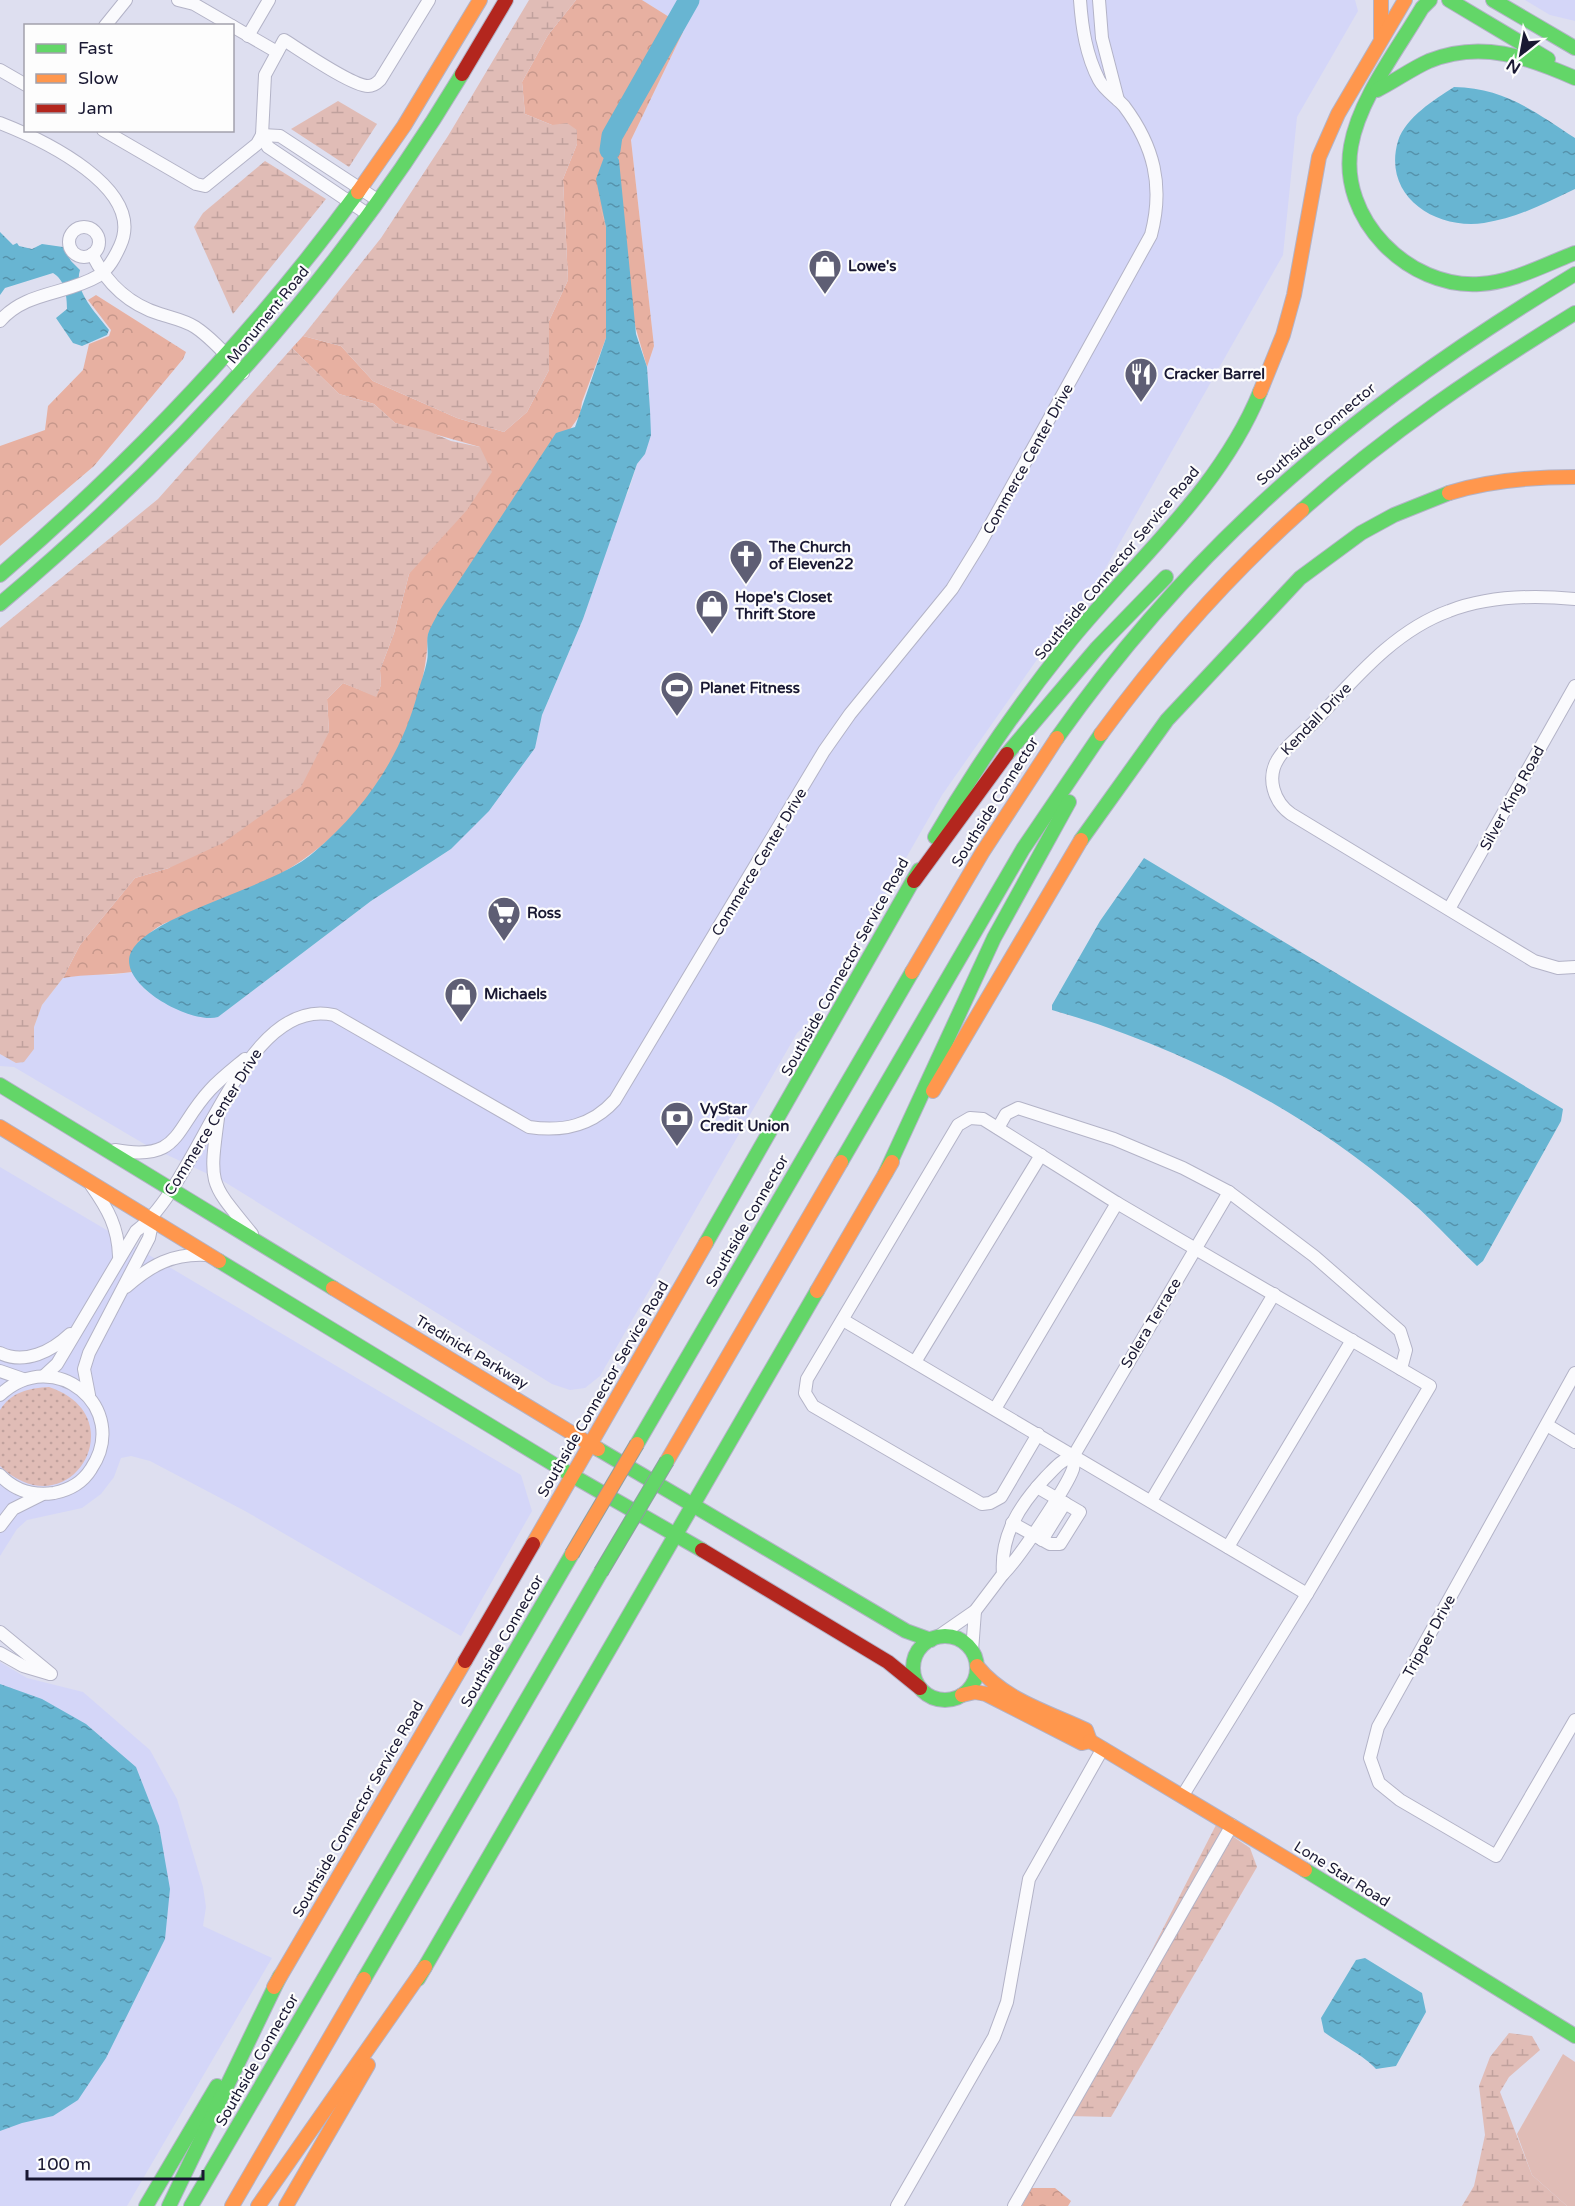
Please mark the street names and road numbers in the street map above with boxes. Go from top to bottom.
street label: Monument Road [223,263,313,367]
street label: Southside Connector [1253,379,1379,489]
street label: Commerce Center Drive [979,380,1077,538]
street label: Southside Connector Service Road [1031,463,1203,663]
street label: Kendall Drive [1277,679,1355,759]
street label: Southside Connector [948,734,1042,870]
street label: Silver King Road [1476,743,1548,853]
street label: Commerce Center Drive [708,785,810,939]
street label: Southside Connector Service Road [777,855,913,1079]
street label: Commerce Center Drive [160,1045,266,1199]
street label: Southside Connector [702,1151,792,1290]
street label: Solera Terrace [1117,1275,1185,1371]
street label: Southside Connector Service Road [534,1278,672,1500]
street label: Tredinick Parkway [412,1311,532,1393]
street label: Southside Connector [457,1571,547,1710]
street label: Tripper Drive [1399,1592,1459,1680]
street label: Southside Connector Service Road [289,1698,427,1920]
street label: Lone Star Road [1291,1837,1393,1911]
street label: Southside Connector [212,1990,302,2129]

